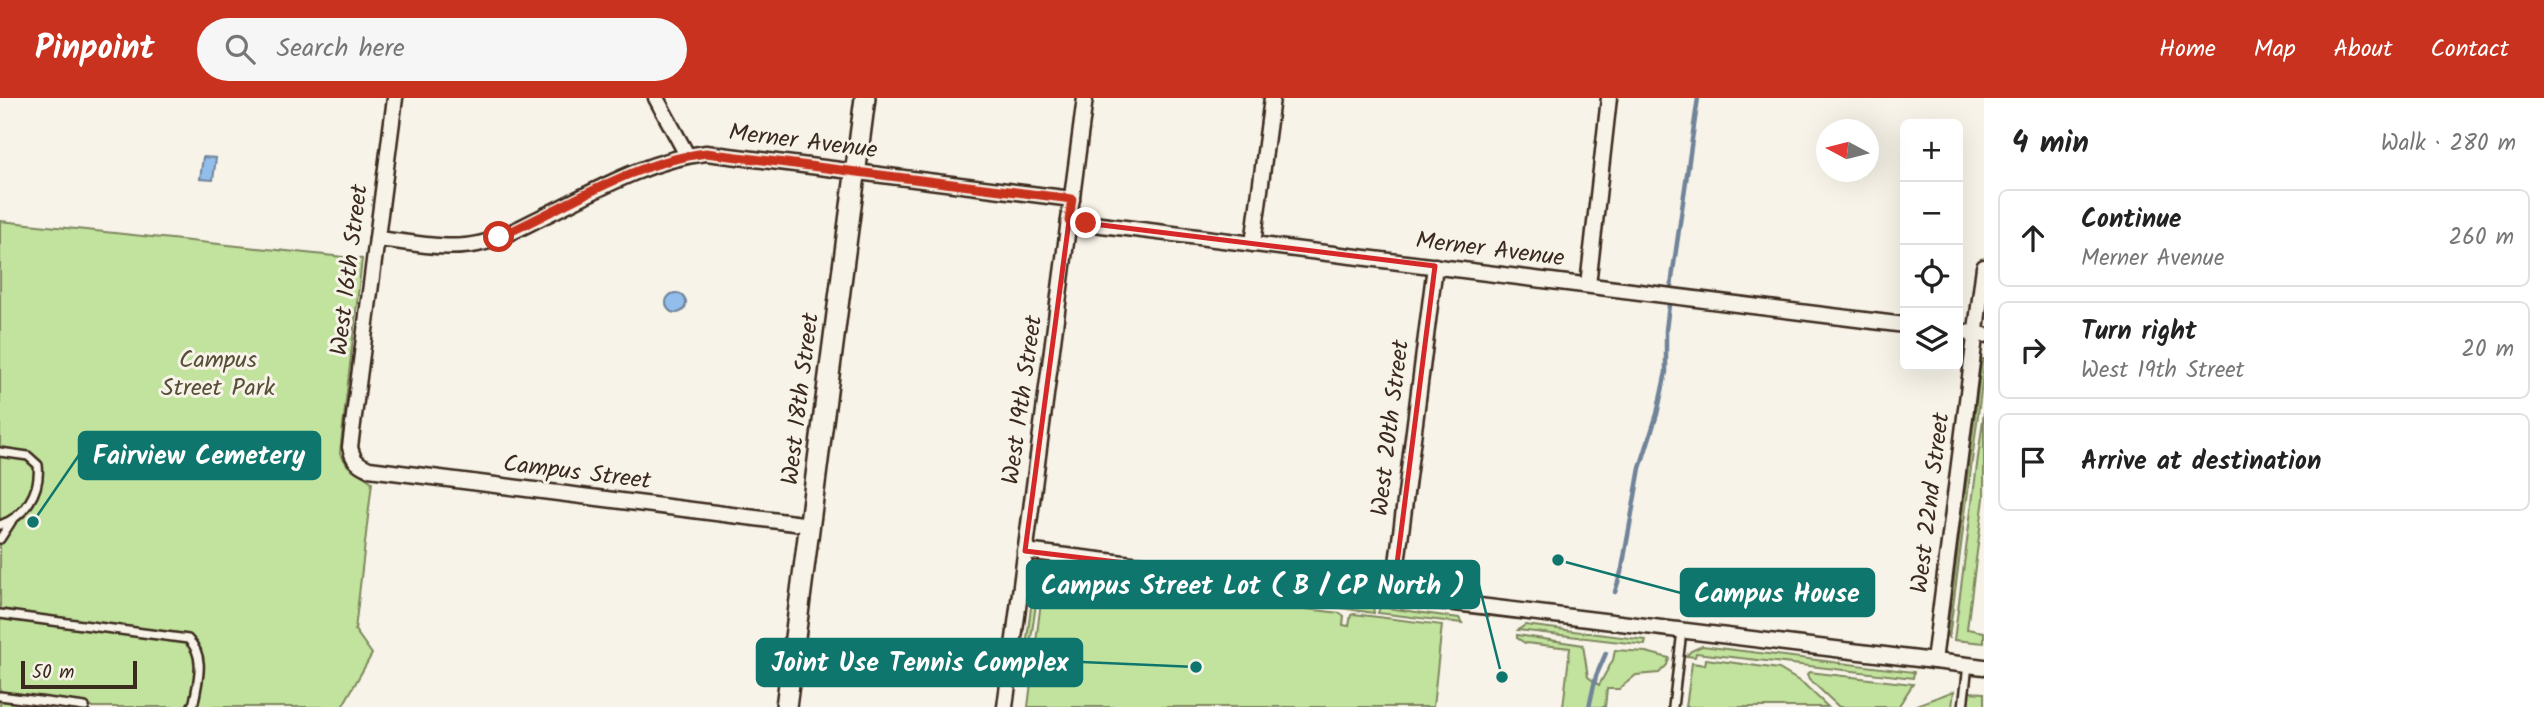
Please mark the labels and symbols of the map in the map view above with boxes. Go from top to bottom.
street label: Merner Avenue [726,114,880,170]
north arrow [1816,119,1879,182]
street label: West 16th Street [320,181,380,358]
route end [1070,207,1101,238]
route start [483,221,514,252]
street label: Merner Avenue [1413,222,1567,278]
street label: West 18th Street [771,310,831,487]
street label: West 19th Street [992,312,1054,487]
street label: West 20th Street [1361,337,1421,518]
park label: Campus Street Park [161,341,276,408]
street label: West 22nd Street [1901,410,1962,596]
callout: Fairview Cemetery [79,432,320,479]
text: Fairview Cemetery [93,436,306,478]
street label: Campus Street [501,445,654,501]
callout: Campus Street Lot ( B / CP North ) [1027,561,1479,608]
text: Campus Street Lot ( B / CP North ) [1041,566,1465,608]
callout: Campus House [1681,569,1874,616]
text: Campus House [1694,574,1860,616]
callout: Joint Use Tennis Complex [757,639,1082,686]
text: Joint Use Tennis Complex [771,643,1069,685]
scale bar [21,658,136,690]

